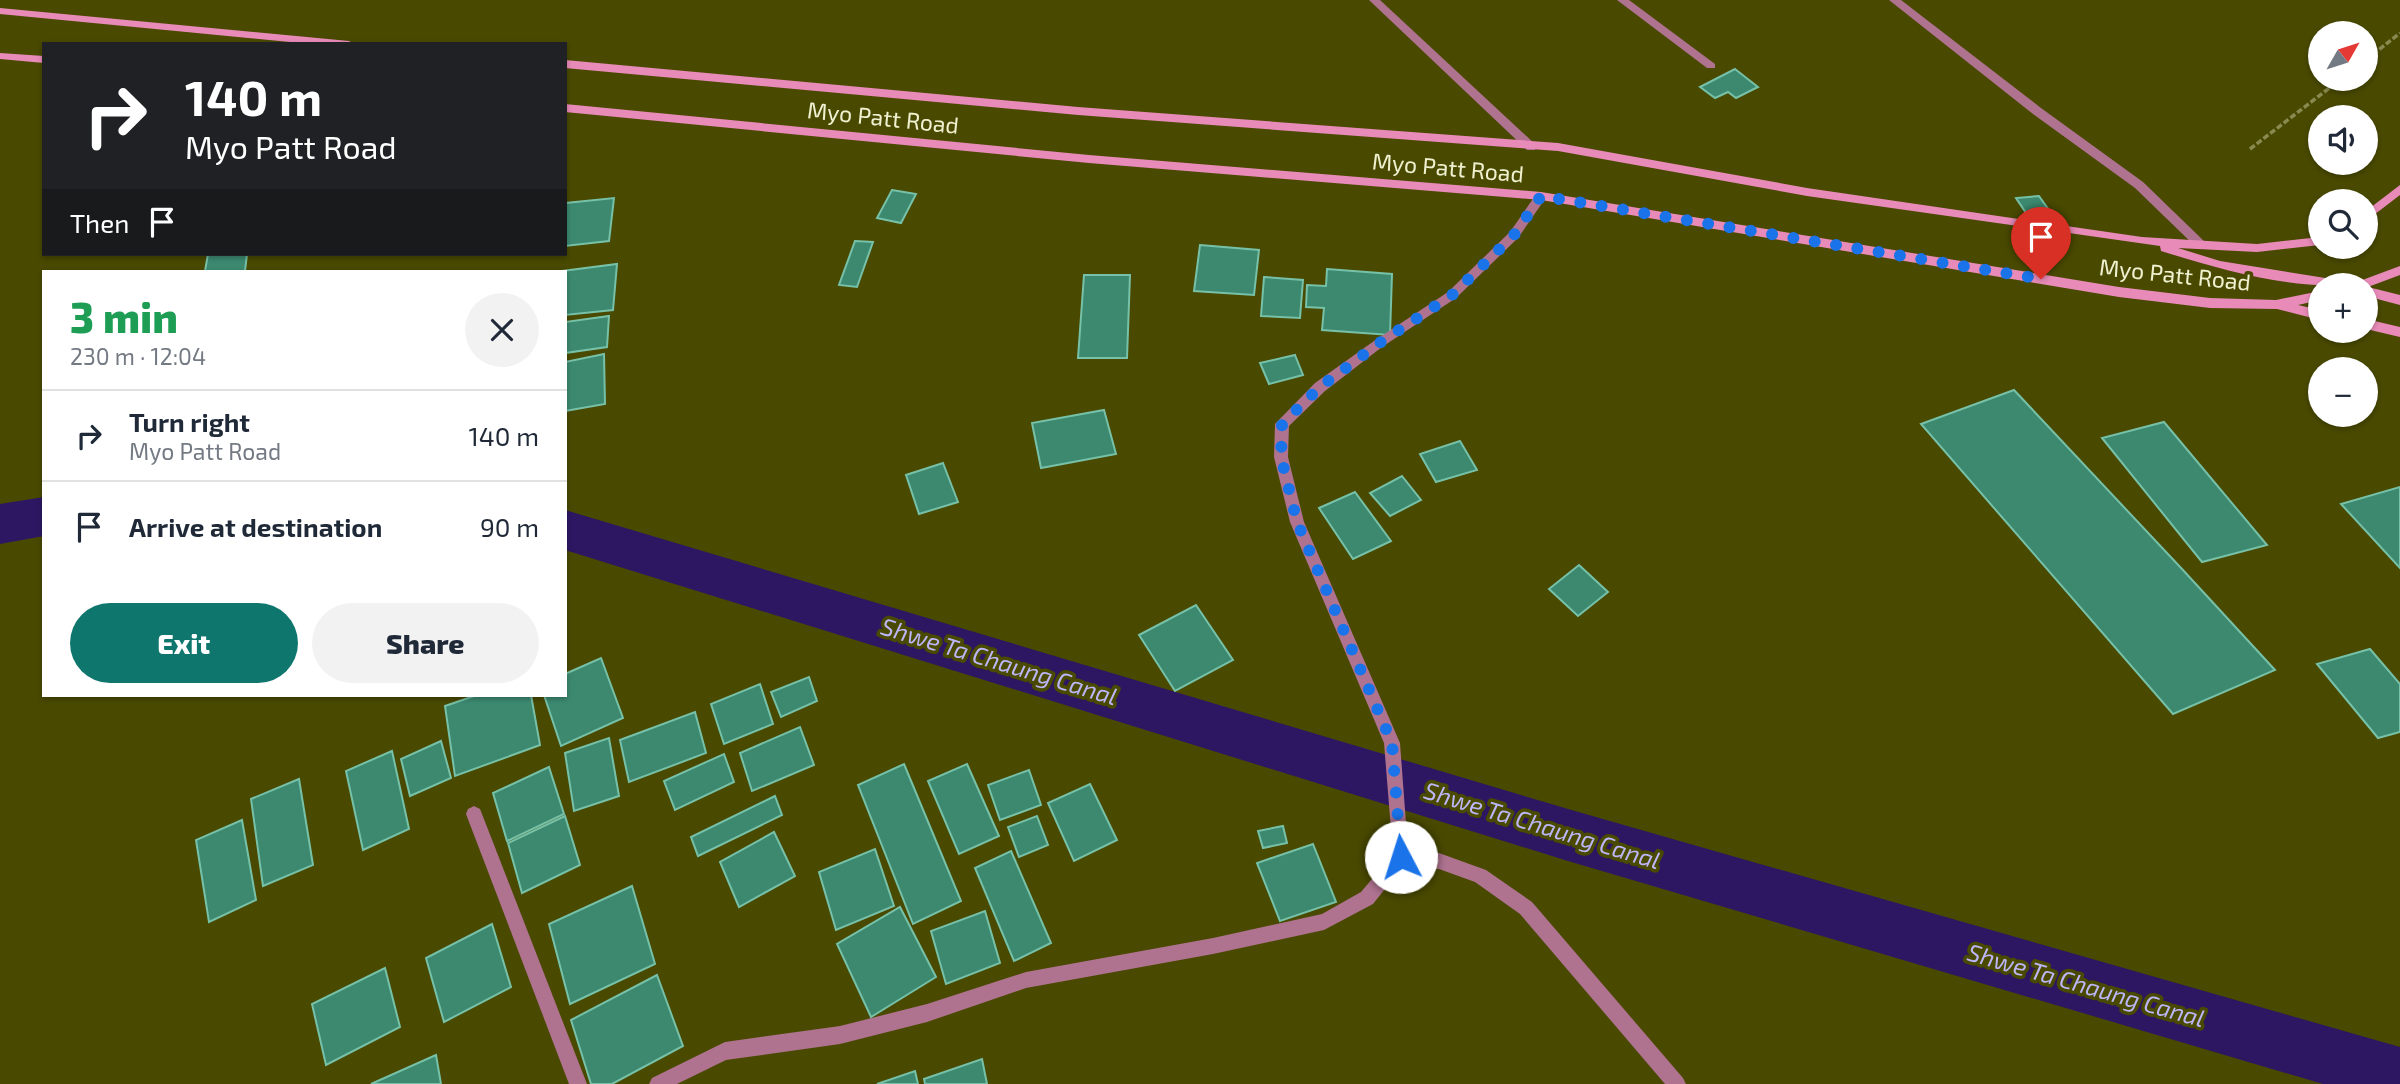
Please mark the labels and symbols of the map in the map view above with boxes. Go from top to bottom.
north arrow [2308,21,2378,91]
street label: Myo Patt Road [806,95,960,139]
street label: Myo Patt Road [1371,146,1525,188]
pin [2011,207,2071,279]
street label: Myo Patt Road [2098,252,2252,296]
water label: Shwe Ta Chaung Canal [878,611,1121,710]
water label: Shwe Ta Chaung Canal [1421,775,1664,874]
position arrow [1364,820,1438,894]
water label: Shwe Ta Chaung Canal [1964,937,2208,1032]

